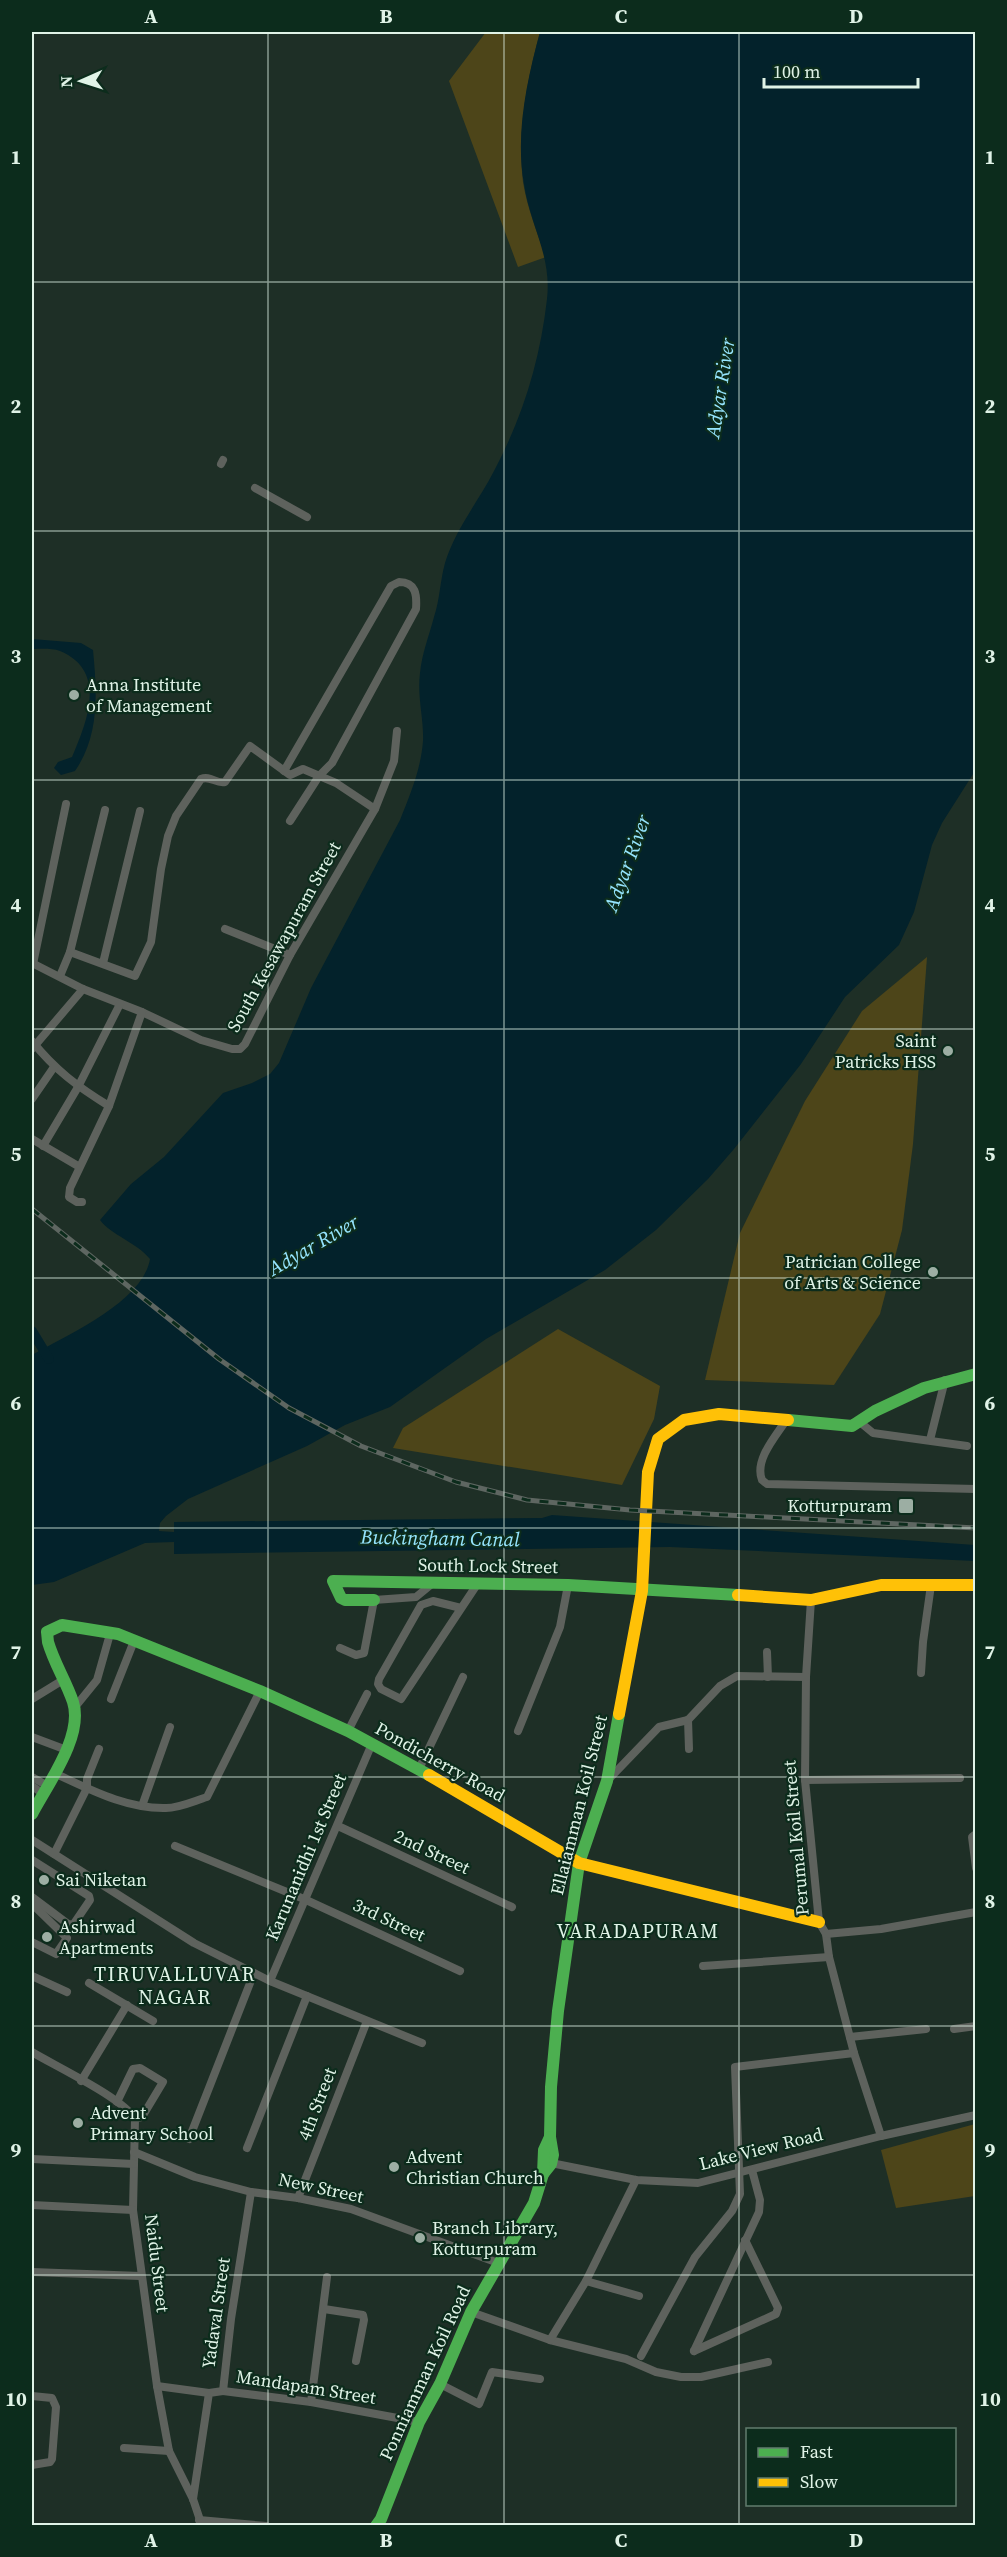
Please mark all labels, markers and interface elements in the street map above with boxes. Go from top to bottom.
text: A [144,2,158,30]
text: B [379,2,393,30]
text: C [615,2,627,30]
text: D [849,2,863,30]
north arrow [51,51,111,111]
scale bar [764,51,918,89]
text: 100 m [773,59,820,84]
text: N [55,75,77,88]
text: 1 [11,143,21,171]
text: 1 [985,143,995,171]
water label: Adyar River [698,335,742,441]
text: 2 [11,392,22,420]
text: 2 [985,392,996,420]
text: 3 [11,642,22,670]
text: 3 [985,642,996,670]
place label: Anna Institute of Management [86,672,212,718]
marker: Anna Institute of Management [67,688,81,702]
water label: Adyar River [596,810,658,916]
street label: South Kesawapuram Street [221,837,346,1036]
text: 4 [11,891,22,919]
text: 4 [985,891,996,919]
place label: Saint Patricks HSS [835,1028,936,1074]
marker: Saint Patricks HSS [941,1044,955,1058]
text: 5 [11,1140,22,1168]
text: 5 [985,1140,996,1168]
water label: Adyar River [262,1207,364,1283]
place label: Patrician College of Arts & Science [784,1249,921,1295]
marker: Patrician College of Arts & Science [926,1265,940,1279]
text: 6 [11,1389,22,1417]
text: 6 [985,1389,996,1417]
place label: Kotturpuram [787,1493,892,1518]
marker: Kotturpuram [897,1497,915,1515]
water label: Buckingham Canal [359,1523,520,1553]
street label: South Lock Street [418,1552,558,1579]
text: 7 [11,1638,22,1666]
text: 7 [985,1638,996,1666]
street label: Ellaiamman Koil Street [544,1712,613,1897]
street label: Pondicherry Road [371,1716,510,1808]
street label: Perumal Koil Street [776,1759,815,1917]
street label: Karunanidhi 1st Street [259,1769,352,1944]
street label: 2nd Street [390,1823,474,1880]
place label: Sai Niketan [56,1867,147,1892]
marker: Sai Niketan [37,1873,51,1887]
text: 8 [11,1887,21,1915]
text: 8 [985,1887,995,1915]
street label: 3rd Street [349,1892,430,1947]
place label: Ashirwad Apartments [59,1914,154,1960]
district label: VARADAPURAM [557,1917,719,1945]
marker: Ashirwad Apartments [40,1930,54,1944]
district label: TIRUVALLUVAR NAGAR [94,1960,256,2011]
street label: 4th Street [291,2064,342,2144]
place label: Advent Primary School [90,2100,213,2146]
marker: Advent Primary School [71,2116,85,2130]
street label: Lake View Road [696,2121,825,2176]
text: 9 [11,2136,22,2164]
text: 9 [985,2136,996,2164]
place label: Advent Christian Church [406,2144,544,2190]
marker: Advent Christian Church [387,2160,401,2174]
street label: New Street [276,2166,366,2209]
street label: Naidu Street [139,2212,176,2314]
place label: Branch Library, Kotturpuram [432,2215,558,2261]
marker: Branch Library, Kotturpuram [413,2231,427,2245]
street label: Yadaval Street [195,2256,236,2370]
street label: Ponniamman Koil Road [373,2281,476,2464]
street label: Mandapam Street [234,2363,378,2410]
text: 10 [5,2385,27,2413]
text: 10 [979,2385,1001,2413]
legend [746,2428,956,2506]
text: Fast [800,2439,833,2464]
text: Slow [800,2469,838,2494]
text: A [144,2526,158,2554]
text: B [379,2526,393,2554]
text: C [615,2526,627,2554]
text: D [849,2526,863,2554]

